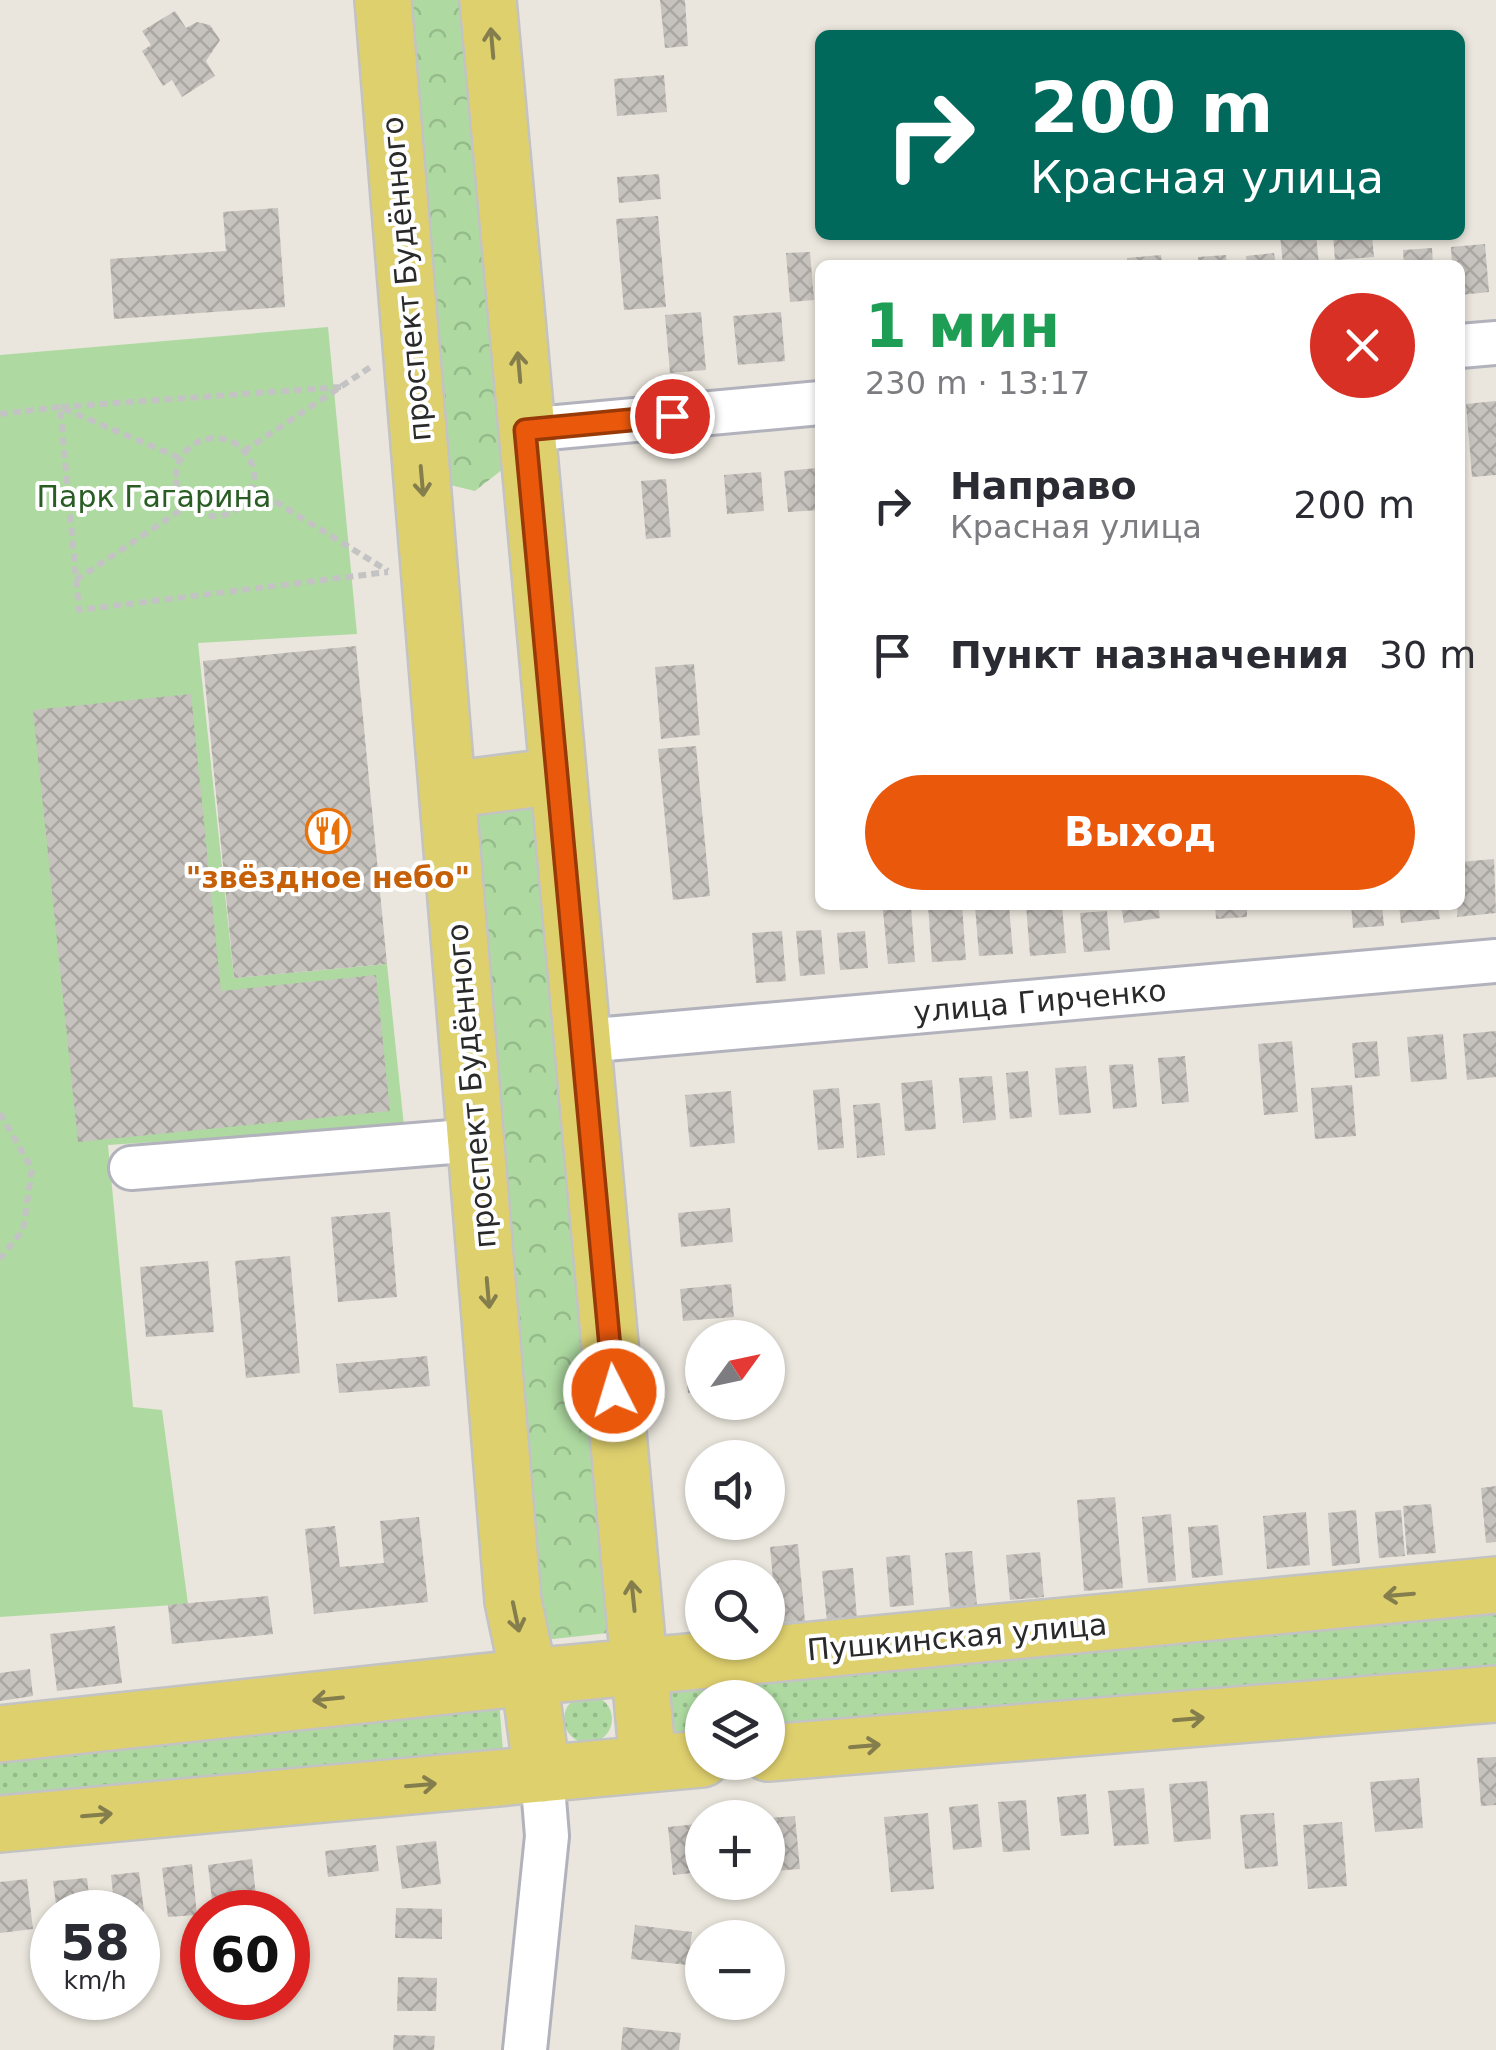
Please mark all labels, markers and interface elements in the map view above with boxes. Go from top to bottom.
one-way arrow [482,27,501,59]
text: 200 m [1030,67,1273,149]
icon: right [865,70,995,200]
street label: проспект Будённого [374,115,438,443]
text: Красная улица [1030,151,1384,204]
text: 1 мин [865,291,1060,361]
button: close [1310,293,1415,398]
one-way arrow [510,351,529,383]
text: 230 m · 13:17 [865,364,1090,402]
pin [630,374,715,459]
icon: arrive [645,389,700,444]
one-way arrow [413,464,432,496]
text: Направо [950,464,1137,508]
icon: right [865,478,920,533]
park label: Парк Гагарина [36,479,272,514]
text: 200 m [1293,483,1415,527]
text: Красная улица [950,508,1202,546]
icon: arrive [865,628,920,683]
text: Пункт назначения [950,633,1349,677]
text: 30 m [1379,633,1476,677]
button: Выход [865,775,1415,890]
restaurant icon: "звёздное небо" [305,808,351,854]
place label: "звёздное небо" [186,860,470,895]
street label: проспект Будённого [439,922,503,1250]
street label: улица Гирченко [912,973,1168,1029]
one-way arrow [479,1277,498,1309]
north arrow [685,1320,785,1420]
map controls [685,1320,785,2020]
position arrow [562,1339,666,1443]
button: sound [685,1440,785,1540]
button: search [685,1560,785,1660]
one-way arrow [623,1581,642,1613]
one-way arrow [1383,1585,1416,1604]
one-way arrow [508,1600,526,1632]
street label: Пушкинская улица [806,1606,1108,1668]
button: layers [685,1680,785,1780]
one-way arrow [312,1690,345,1709]
one-way arrow [1172,1710,1204,1729]
one-way arrow [848,1736,880,1755]
one-way arrow [404,1775,436,1794]
button: + [685,1800,785,1900]
one-way arrow [81,1806,113,1825]
speed limit sign: 60 [180,1890,310,2020]
text: 58 [60,1914,130,1972]
button: − [685,1920,785,2020]
text: km/h [63,1966,127,1995]

